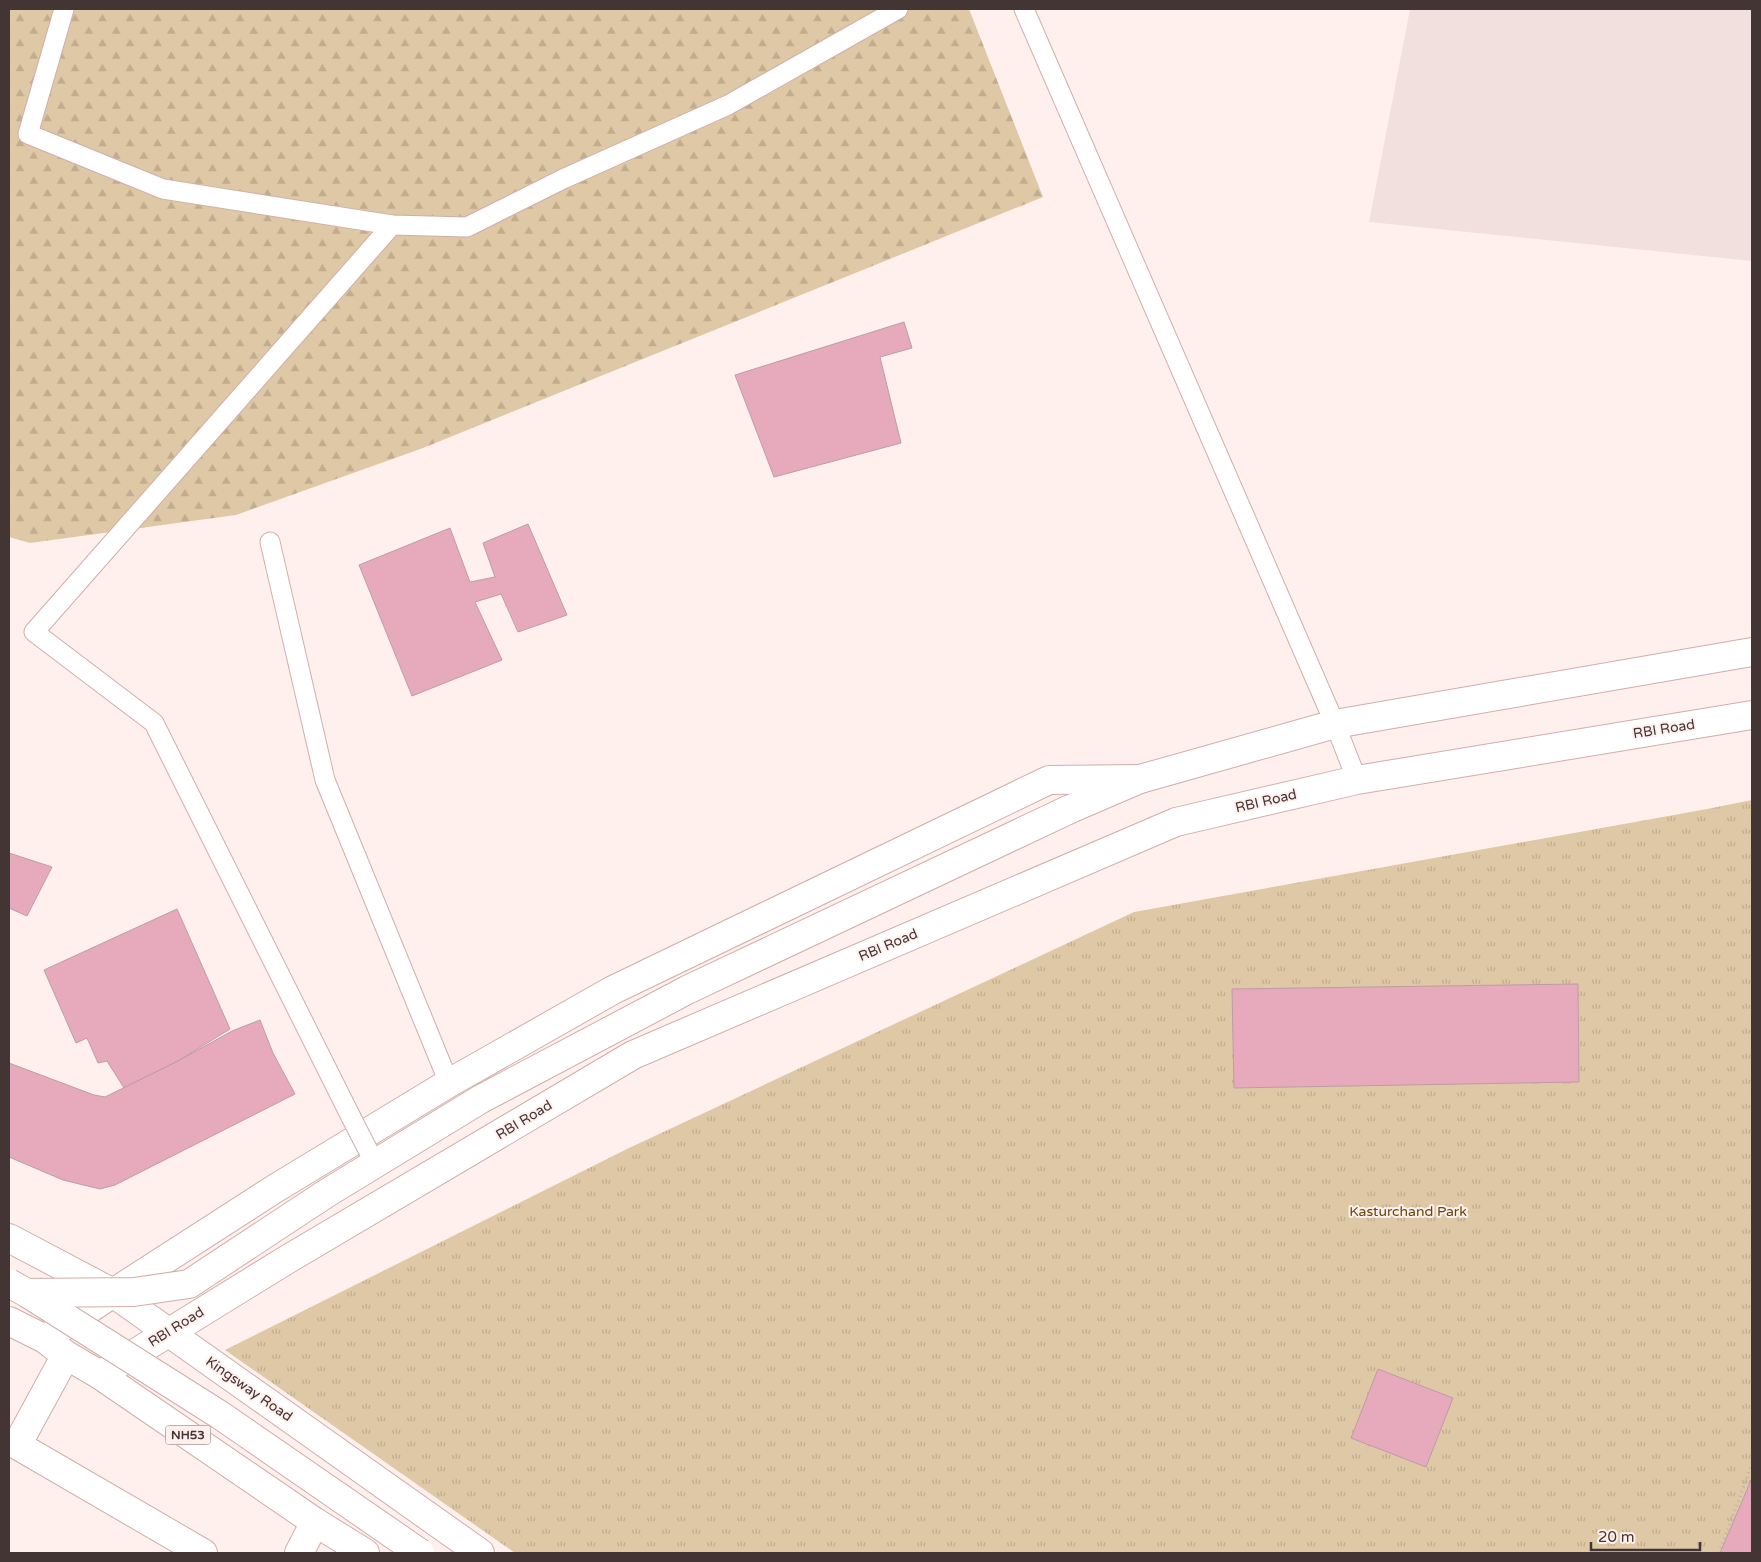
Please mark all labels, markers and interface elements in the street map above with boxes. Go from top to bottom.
street label: RBI Road [1632,716,1696,742]
street label: RBI Road [1234,786,1298,816]
street label: RBI Road [856,925,920,965]
street label: RBI Road [493,1097,555,1143]
park label: Kasturchand Park [1349,1203,1467,1220]
street label: RBI Road [145,1303,207,1351]
street label: Kingsway Road [202,1353,296,1425]
road number: NH53 [166,1426,210,1444]
scale bar [1591,1520,1700,1552]
text: 20 m [1598,1528,1635,1546]

